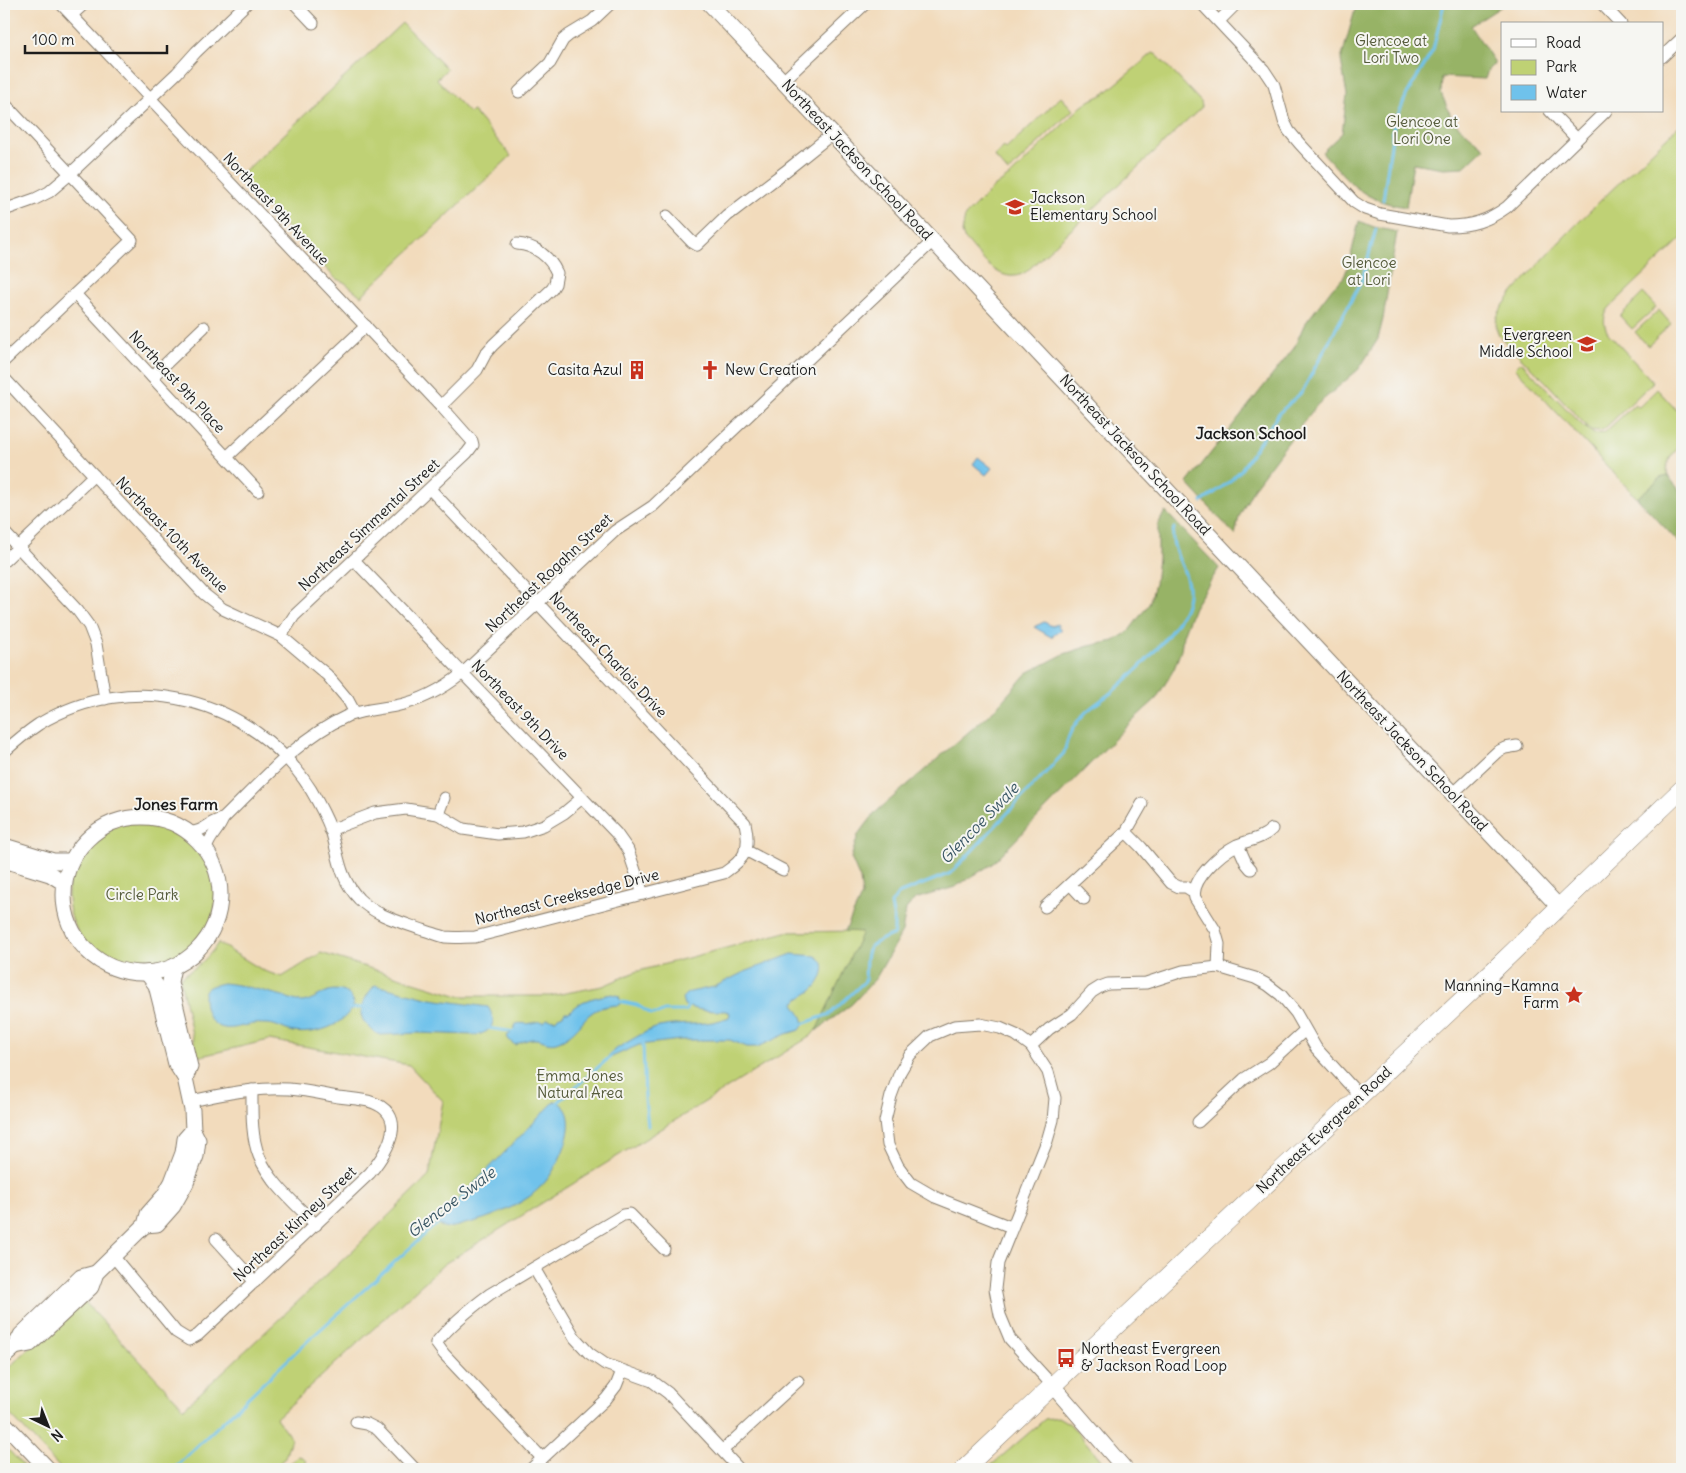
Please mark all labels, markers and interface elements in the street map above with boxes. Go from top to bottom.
scale bar [25,22,168,54]
legend [1501,22,1664,112]
text: 100 m [32,30,74,49]
park label: Glencoe at Lori Two [1355,31,1427,67]
text: Road [1546,33,1581,52]
text: Park [1546,57,1577,76]
street label: Northeast Jackson School Road [778,75,937,244]
text: Water [1546,83,1587,102]
park label: Glencoe at Lori One [1386,112,1458,148]
street label: Northeast 9th Avenue [219,149,333,269]
place label: Jackson Elementary School [1030,188,1157,224]
school or university icon: Jackson Elementary School [1004,196,1026,218]
park label: Glencoe at Lori [1342,253,1396,289]
place label: Evergreen Middle School [1479,325,1572,361]
street label: Northeast 9th Place [125,327,230,437]
school or university icon: Evergreen Middle School [1576,333,1598,355]
building icon: Casita Azul [626,359,648,381]
church icon: New Creation [699,359,721,381]
place label: Casita Azul [547,360,622,379]
place label: New Creation [725,360,817,379]
street label: Northeast Jackson School Road [1056,370,1215,539]
district label: Jackson School [1196,423,1306,443]
street label: Northeast Simmental Street [294,454,443,595]
street label: Northeast 10th Avenue [112,473,233,597]
street label: Northeast Rogahn Street [481,509,616,636]
street label: Northeast Charlois Drive [545,588,672,721]
street label: Northeast 9th Drive [468,656,573,764]
street label: Northeast Jackson School Road [1333,666,1492,835]
water label: Glencoe Swale [935,777,1024,868]
district label: Jones Farm [134,794,218,814]
street label: Northeast Creeksedge Drive [473,864,661,929]
park label: Circle Park [106,885,179,904]
place label: Manning–Kamna Farm [1444,976,1559,1012]
place icon: Manning–Kamna Farm [1563,984,1585,1006]
street label: Northeast Evergreen Road [1252,1062,1395,1197]
park label: Emma Jones Natural Area [537,1066,624,1102]
street label: Northeast Kinney Street [229,1162,360,1285]
water label: Glencoe Swale [403,1162,500,1242]
place label: Northeast Evergreen & Jackson Road Loop [1081,1339,1227,1375]
bus stop icon: Northeast Evergreen & Jackson Road Loop [1055,1347,1077,1369]
north arrow [22,1400,72,1450]
text: N [47,1426,67,1445]

